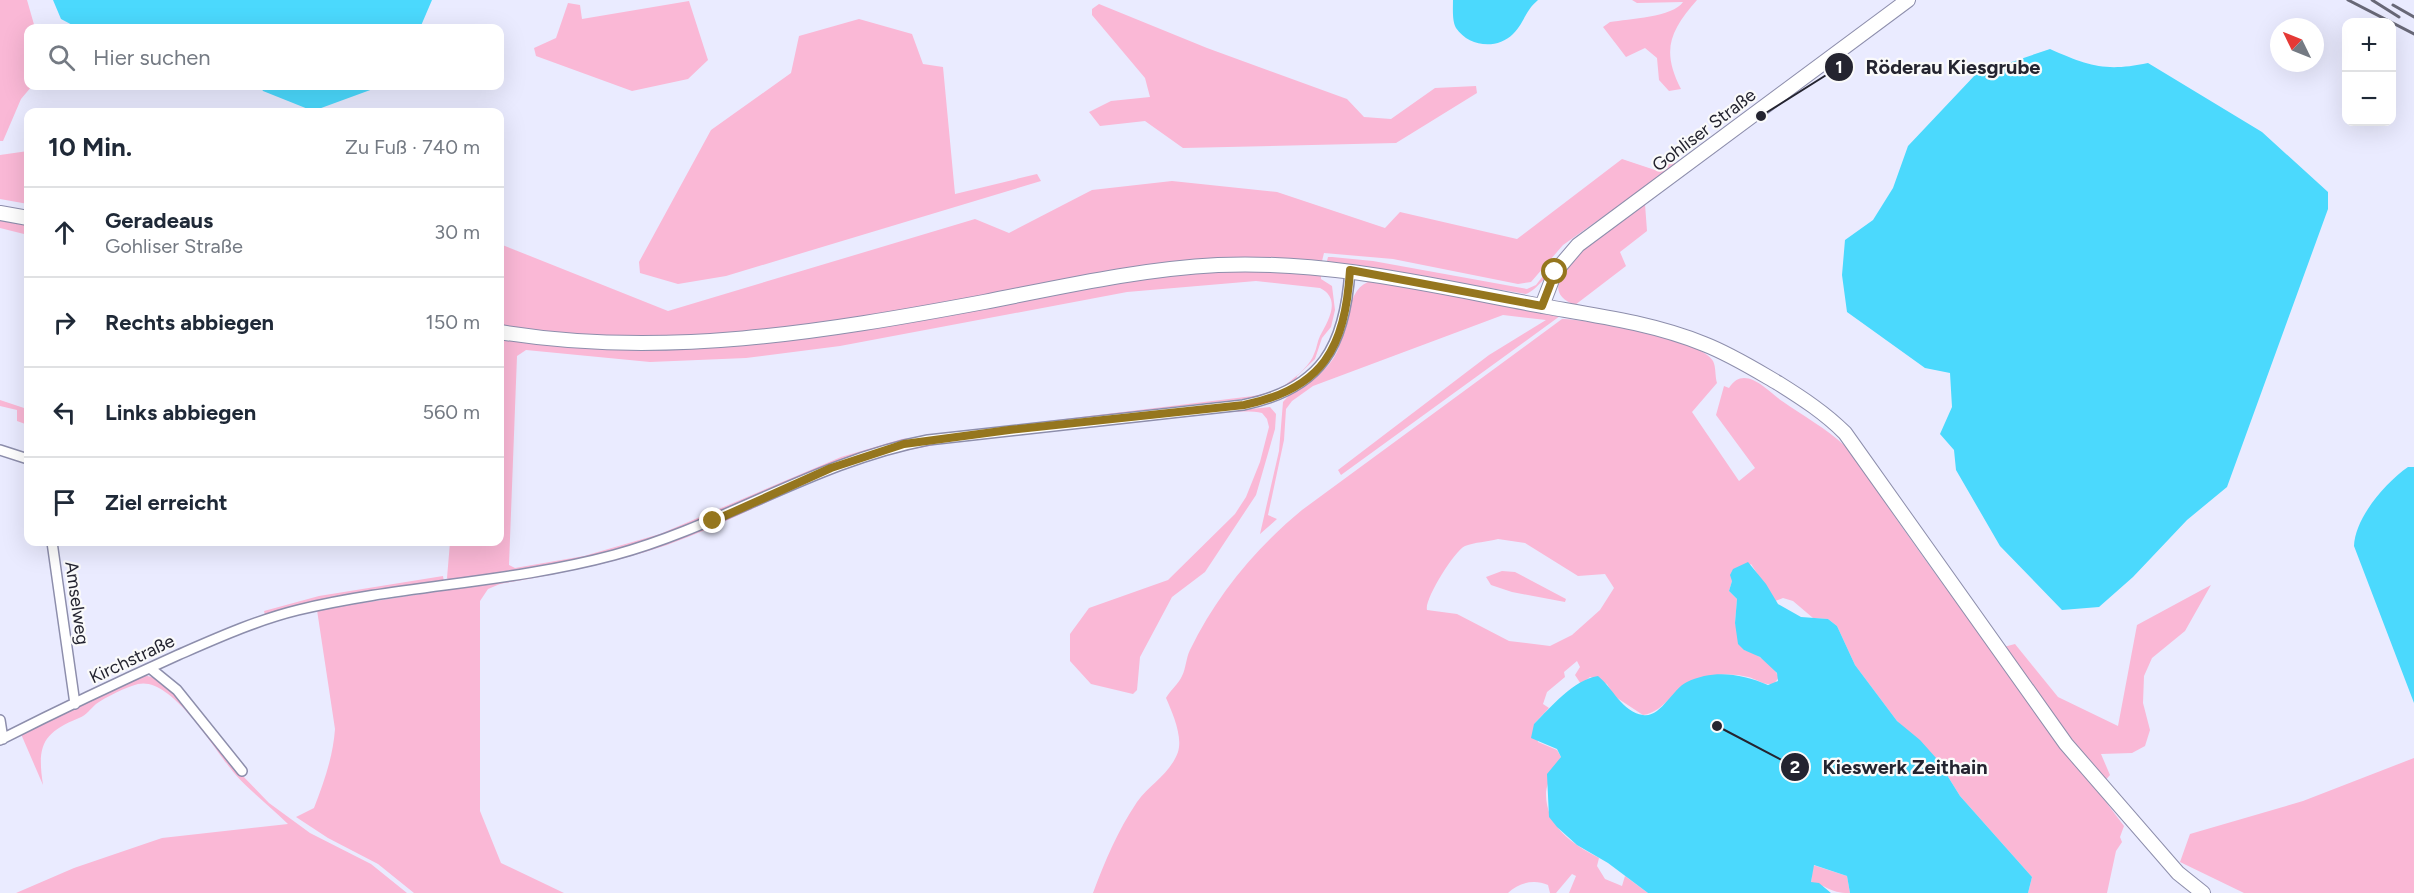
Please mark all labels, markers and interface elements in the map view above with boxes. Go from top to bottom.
north arrow [2270,18,2324,72]
map controls [2342,18,2396,126]
button: + [2342,18,2396,72]
search box [24,24,504,90]
icon: search [45,41,78,74]
text: Hier suchen [93,44,211,71]
callout: Röderau Kiesgrube [1824,48,2053,86]
text: Röderau Kiesgrube [1866,55,2040,79]
text: 1 [1835,56,1843,78]
button: − [2342,72,2396,126]
street label: Gohliser Straße [1648,84,1760,176]
text: 10 Min. [48,131,132,163]
text: Zu Fuß · 740 m [345,135,480,159]
text: Geradeaus [105,207,213,234]
icon: ahead [48,216,81,249]
text: 30 m [434,220,480,244]
text: Gohliser Straße [105,234,243,258]
route start [1541,258,1567,284]
icon: right [48,306,81,339]
text: Rechts abbiegen [105,309,274,336]
text: 150 m [425,310,480,334]
icon: left [48,396,81,429]
text: Links abbiegen [105,399,256,426]
text: 560 m [422,400,480,424]
icon: arrive [48,486,81,519]
text: Ziel erreicht [105,489,228,516]
route end [699,507,725,533]
street label: Amselweg [60,560,94,646]
street label: Kirchstraße [86,630,178,688]
callout: Kieswerk Zeithain [1780,748,1999,786]
text: Kieswerk Zeithain [1822,755,1988,779]
text: 2 [1790,756,1800,778]

